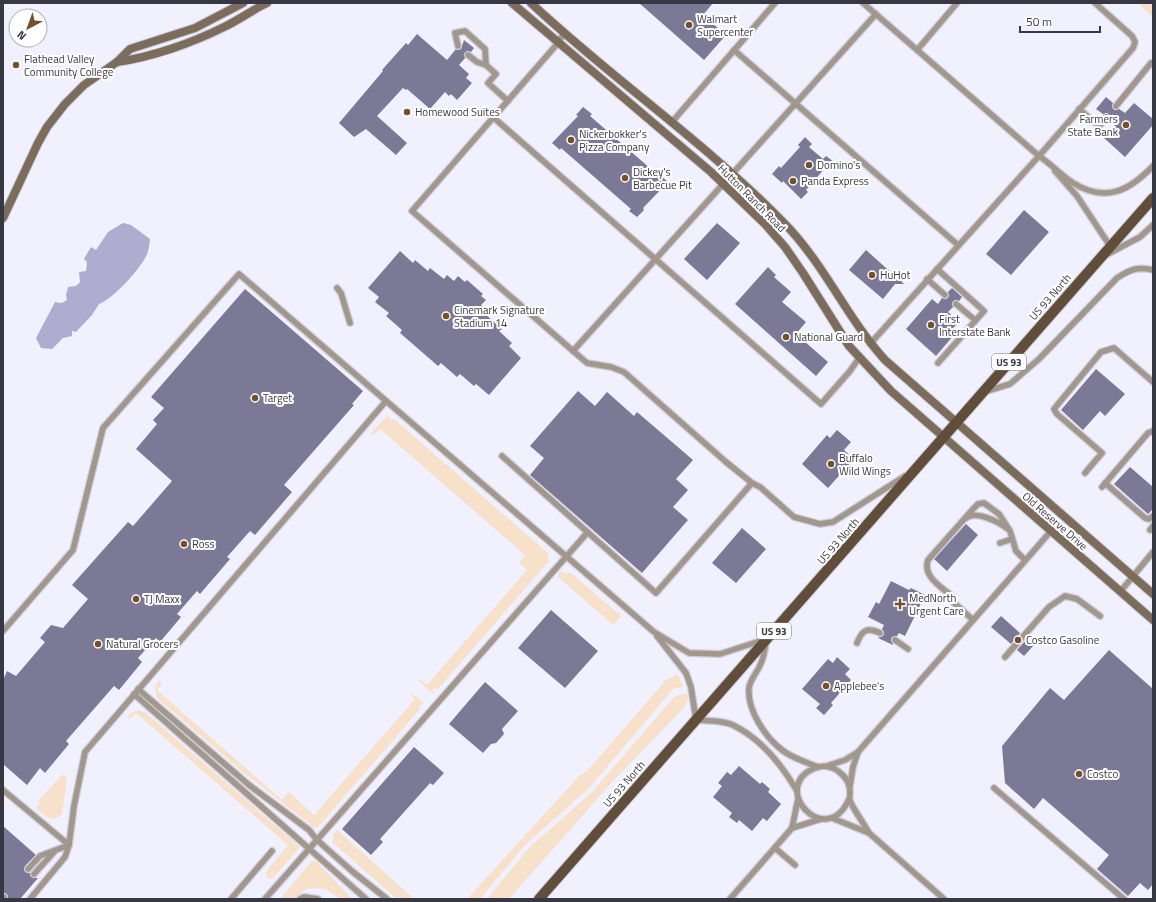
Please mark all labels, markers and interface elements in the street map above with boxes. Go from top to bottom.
north arrow [8,8,48,48]
scale bar [1020,8,1100,34]
place label: Walmart Supercenter [697,11,753,40]
text: 50 m [1026,12,1052,31]
marker: Walmart Supercenter [684,20,694,30]
text: N [13,27,30,44]
place label: Flathead Valley Community College [24,51,114,80]
marker: Flathead Valley Community College [11,60,21,70]
place label: Homewood Suites [415,104,500,120]
marker: Homewood Suites [402,107,412,117]
place label: Farmers State Bank [1067,111,1119,140]
marker: Farmers State Bank [1121,120,1131,130]
place label: Nickerbokker's Pizza Company [579,126,650,155]
marker: Nickerbokker's Pizza Company [566,135,576,145]
place label: Domino's [817,157,860,173]
street label: Hutton Ranch Road [714,160,790,236]
marker: Domino's [804,160,814,170]
place label: Dickey's Barbecue Pit [633,164,692,193]
marker: Dickey's Barbecue Pit [620,173,630,183]
place label: Panda Express [801,173,869,189]
marker: Panda Express [788,176,798,186]
place label: HuHot [880,267,910,283]
marker: HuHot [867,270,877,280]
street label: US 93 North [1025,270,1075,324]
place label: Cinemark Signature Stadium 14 [454,302,545,331]
marker: Cinemark Signature Stadium 14 [441,311,451,321]
place label: First Interstate Bank [939,311,1011,340]
marker: First Interstate Bank [926,320,936,330]
place label: National Guard [794,329,863,345]
marker: National Guard [781,332,791,342]
road number: US 93 [992,354,1026,370]
place label: Target [263,390,292,406]
marker: Target [250,393,260,403]
place label: Buffalo Wild Wings [839,450,891,479]
marker: Buffalo Wild Wings [826,459,836,469]
street label: Old Reserve Drive [1019,488,1092,554]
street label: US 93 North [813,514,863,568]
place label: Ross [192,536,215,552]
marker: Ross [179,539,189,549]
place label: MedNorth Urgent Care [909,590,964,619]
place label: TJ Maxx [144,591,180,607]
marker: TJ Maxx [131,594,141,604]
marker: MedNorth Urgent Care [894,598,906,610]
road number: US 93 [757,623,791,639]
place label: Costco Gasoline [1026,632,1100,648]
marker: Costco Gasoline [1013,635,1023,645]
place label: Natural Grocers [106,636,178,652]
marker: Natural Grocers [93,639,103,649]
place label: Applebee's [834,678,884,694]
marker: Applebee's [821,681,831,691]
street label: US 93 North [599,757,649,811]
place label: Costco [1087,766,1118,782]
marker: Costco [1074,769,1084,779]

